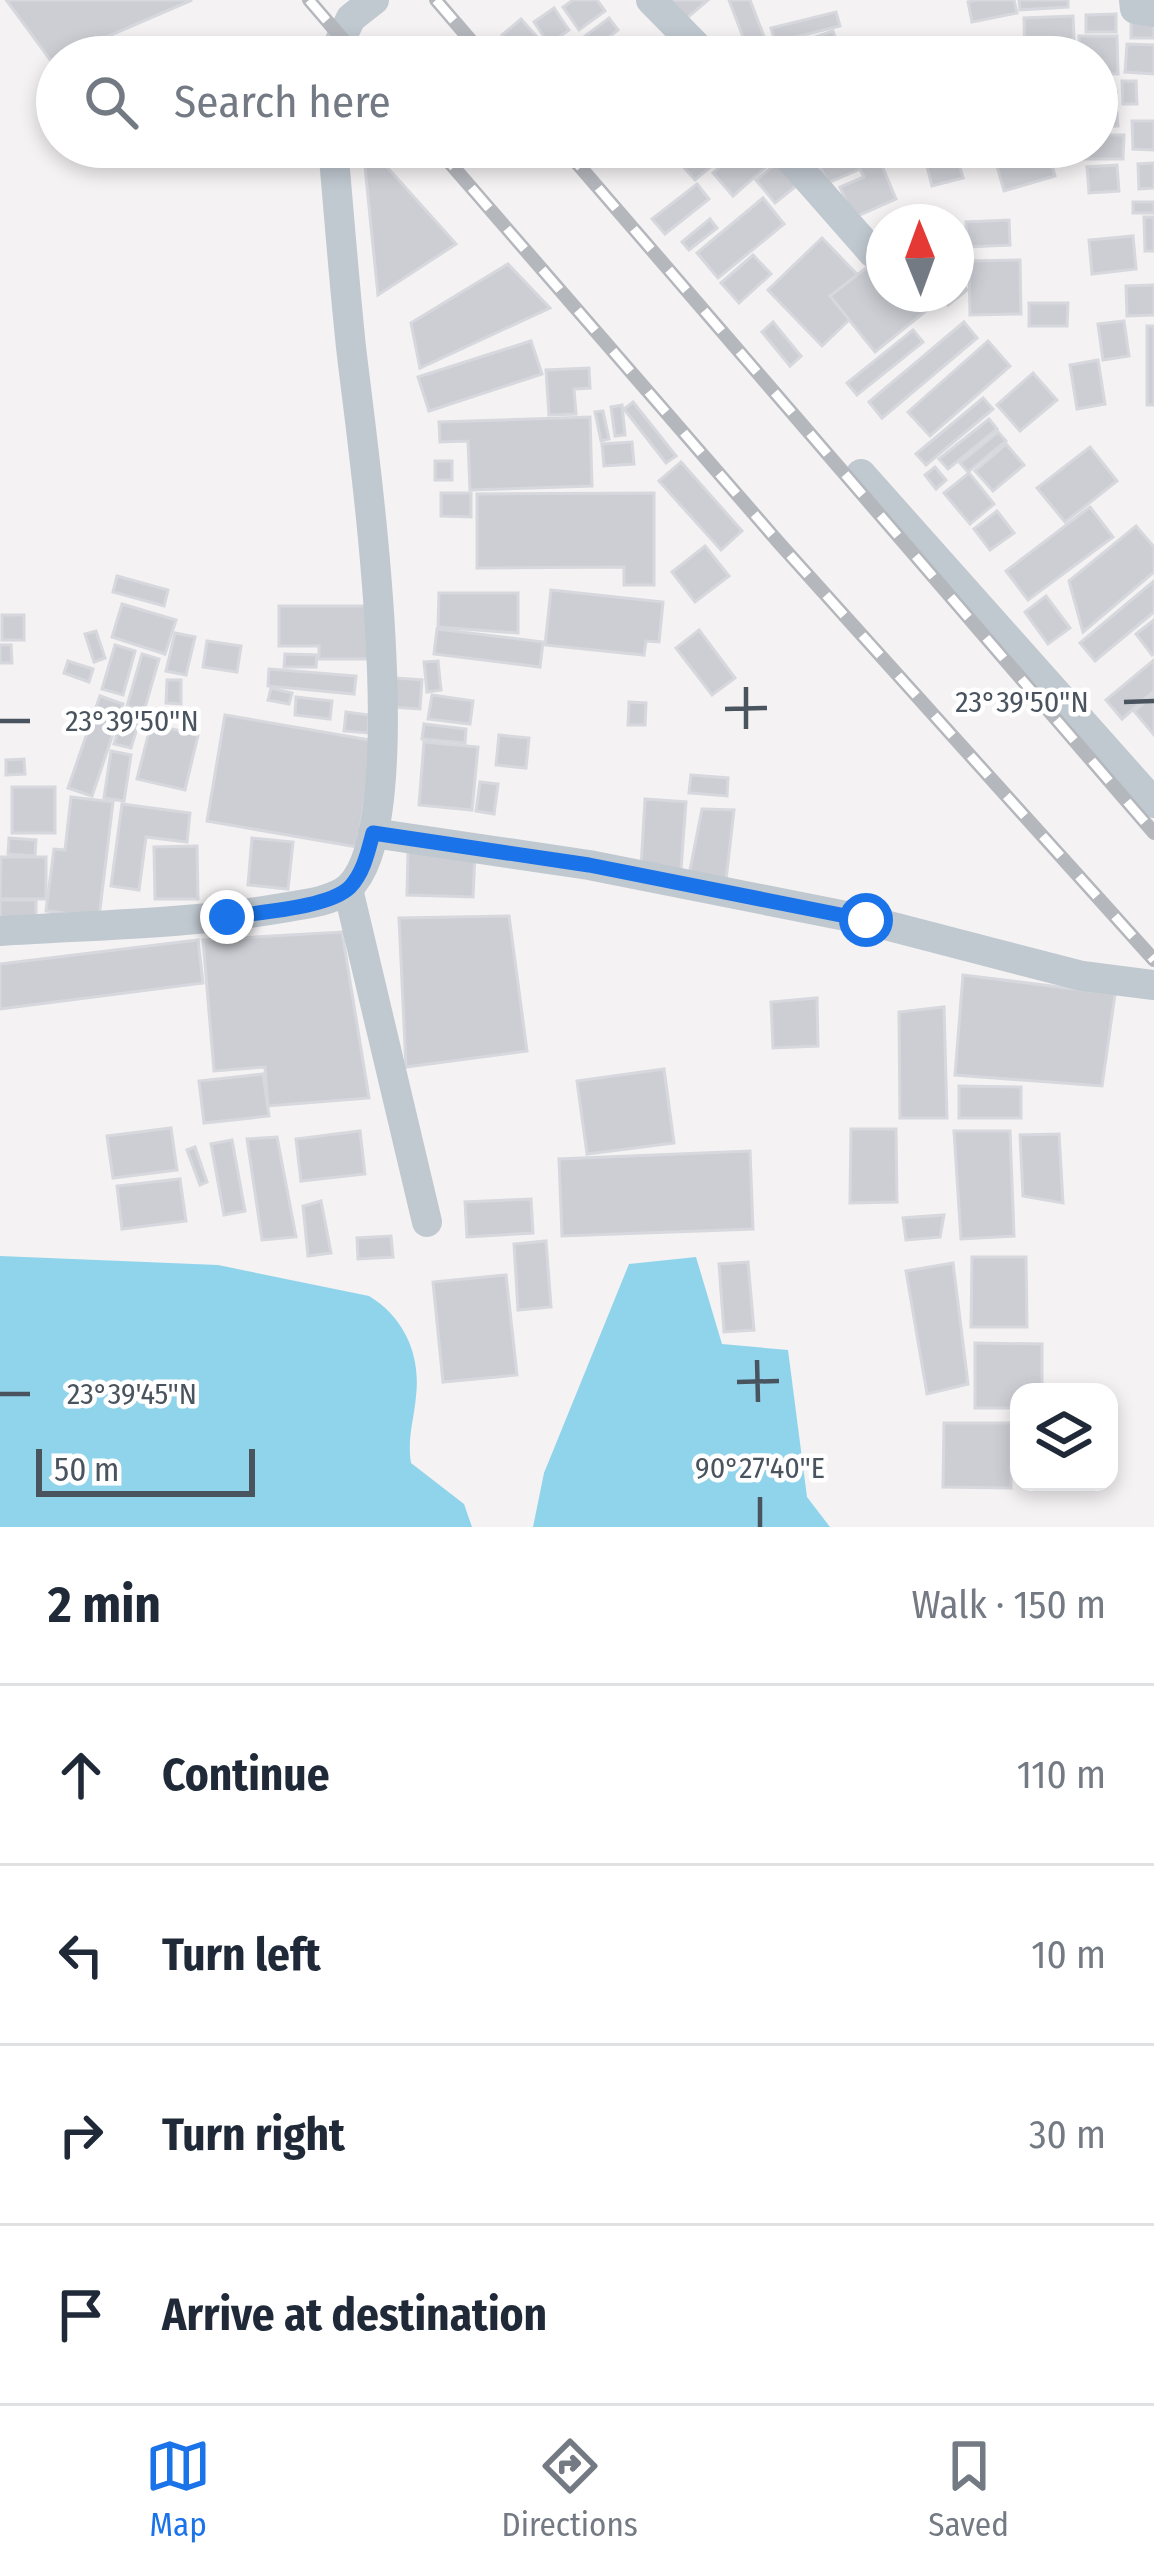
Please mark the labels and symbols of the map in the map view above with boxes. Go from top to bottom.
north arrow [866,204,974,312]
text: 23°39'50"N [955,684,1089,720]
text: 23°39'50"N [65,703,199,739]
route end [200,890,254,944]
route start [839,893,893,947]
text: 23°39'45"N [67,1376,197,1412]
scale bar [36,1443,255,1496]
text: 90°27'40"E [695,1450,825,1486]

